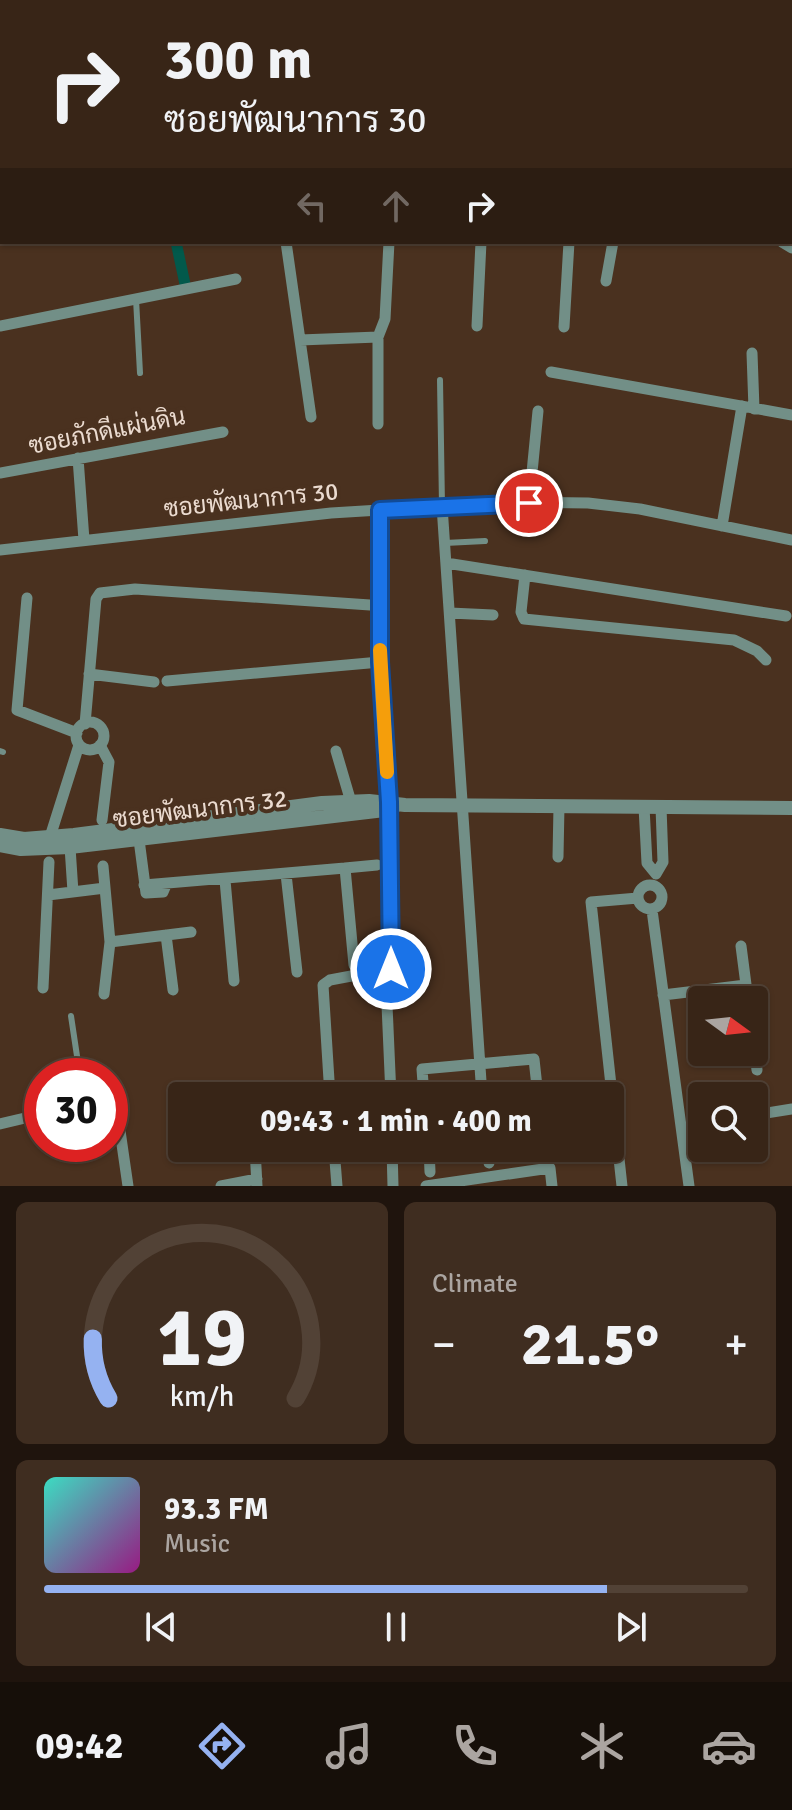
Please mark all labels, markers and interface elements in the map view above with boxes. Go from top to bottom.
text: 300 m [164,25,312,94]
icon: right [32,32,136,136]
text: ซอยพัฒนาการ 30 [164,98,427,143]
icon: left [290,184,334,228]
icon: ahead [374,184,418,228]
icon: right [458,184,502,228]
street label: ซอยภักดีแผ่นดิน [26,401,188,461]
pin [495,469,563,537]
street label: ซอยพัฒนาการ 30 [162,476,340,524]
icon: arrive [507,481,551,525]
street label: ซอยพัฒนาการ 32 [111,783,289,835]
position arrow [349,927,433,1011]
north arrow [688,986,768,1066]
map controls [688,986,768,1162]
speed limit sign: 30 [24,1058,128,1162]
button: search [688,1082,768,1162]
text: 09:43 · 1 min · 400 m [260,1103,532,1140]
text: Climate [432,1268,518,1300]
text: 19 [157,1287,247,1389]
text: 21.5° [521,1308,659,1382]
text: − [432,1318,456,1372]
text: + [724,1318,748,1372]
text: km/h [170,1379,234,1414]
text: 93.3 FM [164,1491,269,1528]
text: Music [164,1528,230,1560]
icon: previous [139,1605,183,1649]
icon: pause [374,1605,418,1649]
icon: next [609,1605,653,1649]
icon: directions [194,1718,250,1774]
icon: music [321,1718,377,1774]
icon: phone [447,1718,503,1774]
icon: climate [574,1718,630,1774]
icon: car [701,1718,757,1774]
text: 09:42 [35,1724,124,1769]

